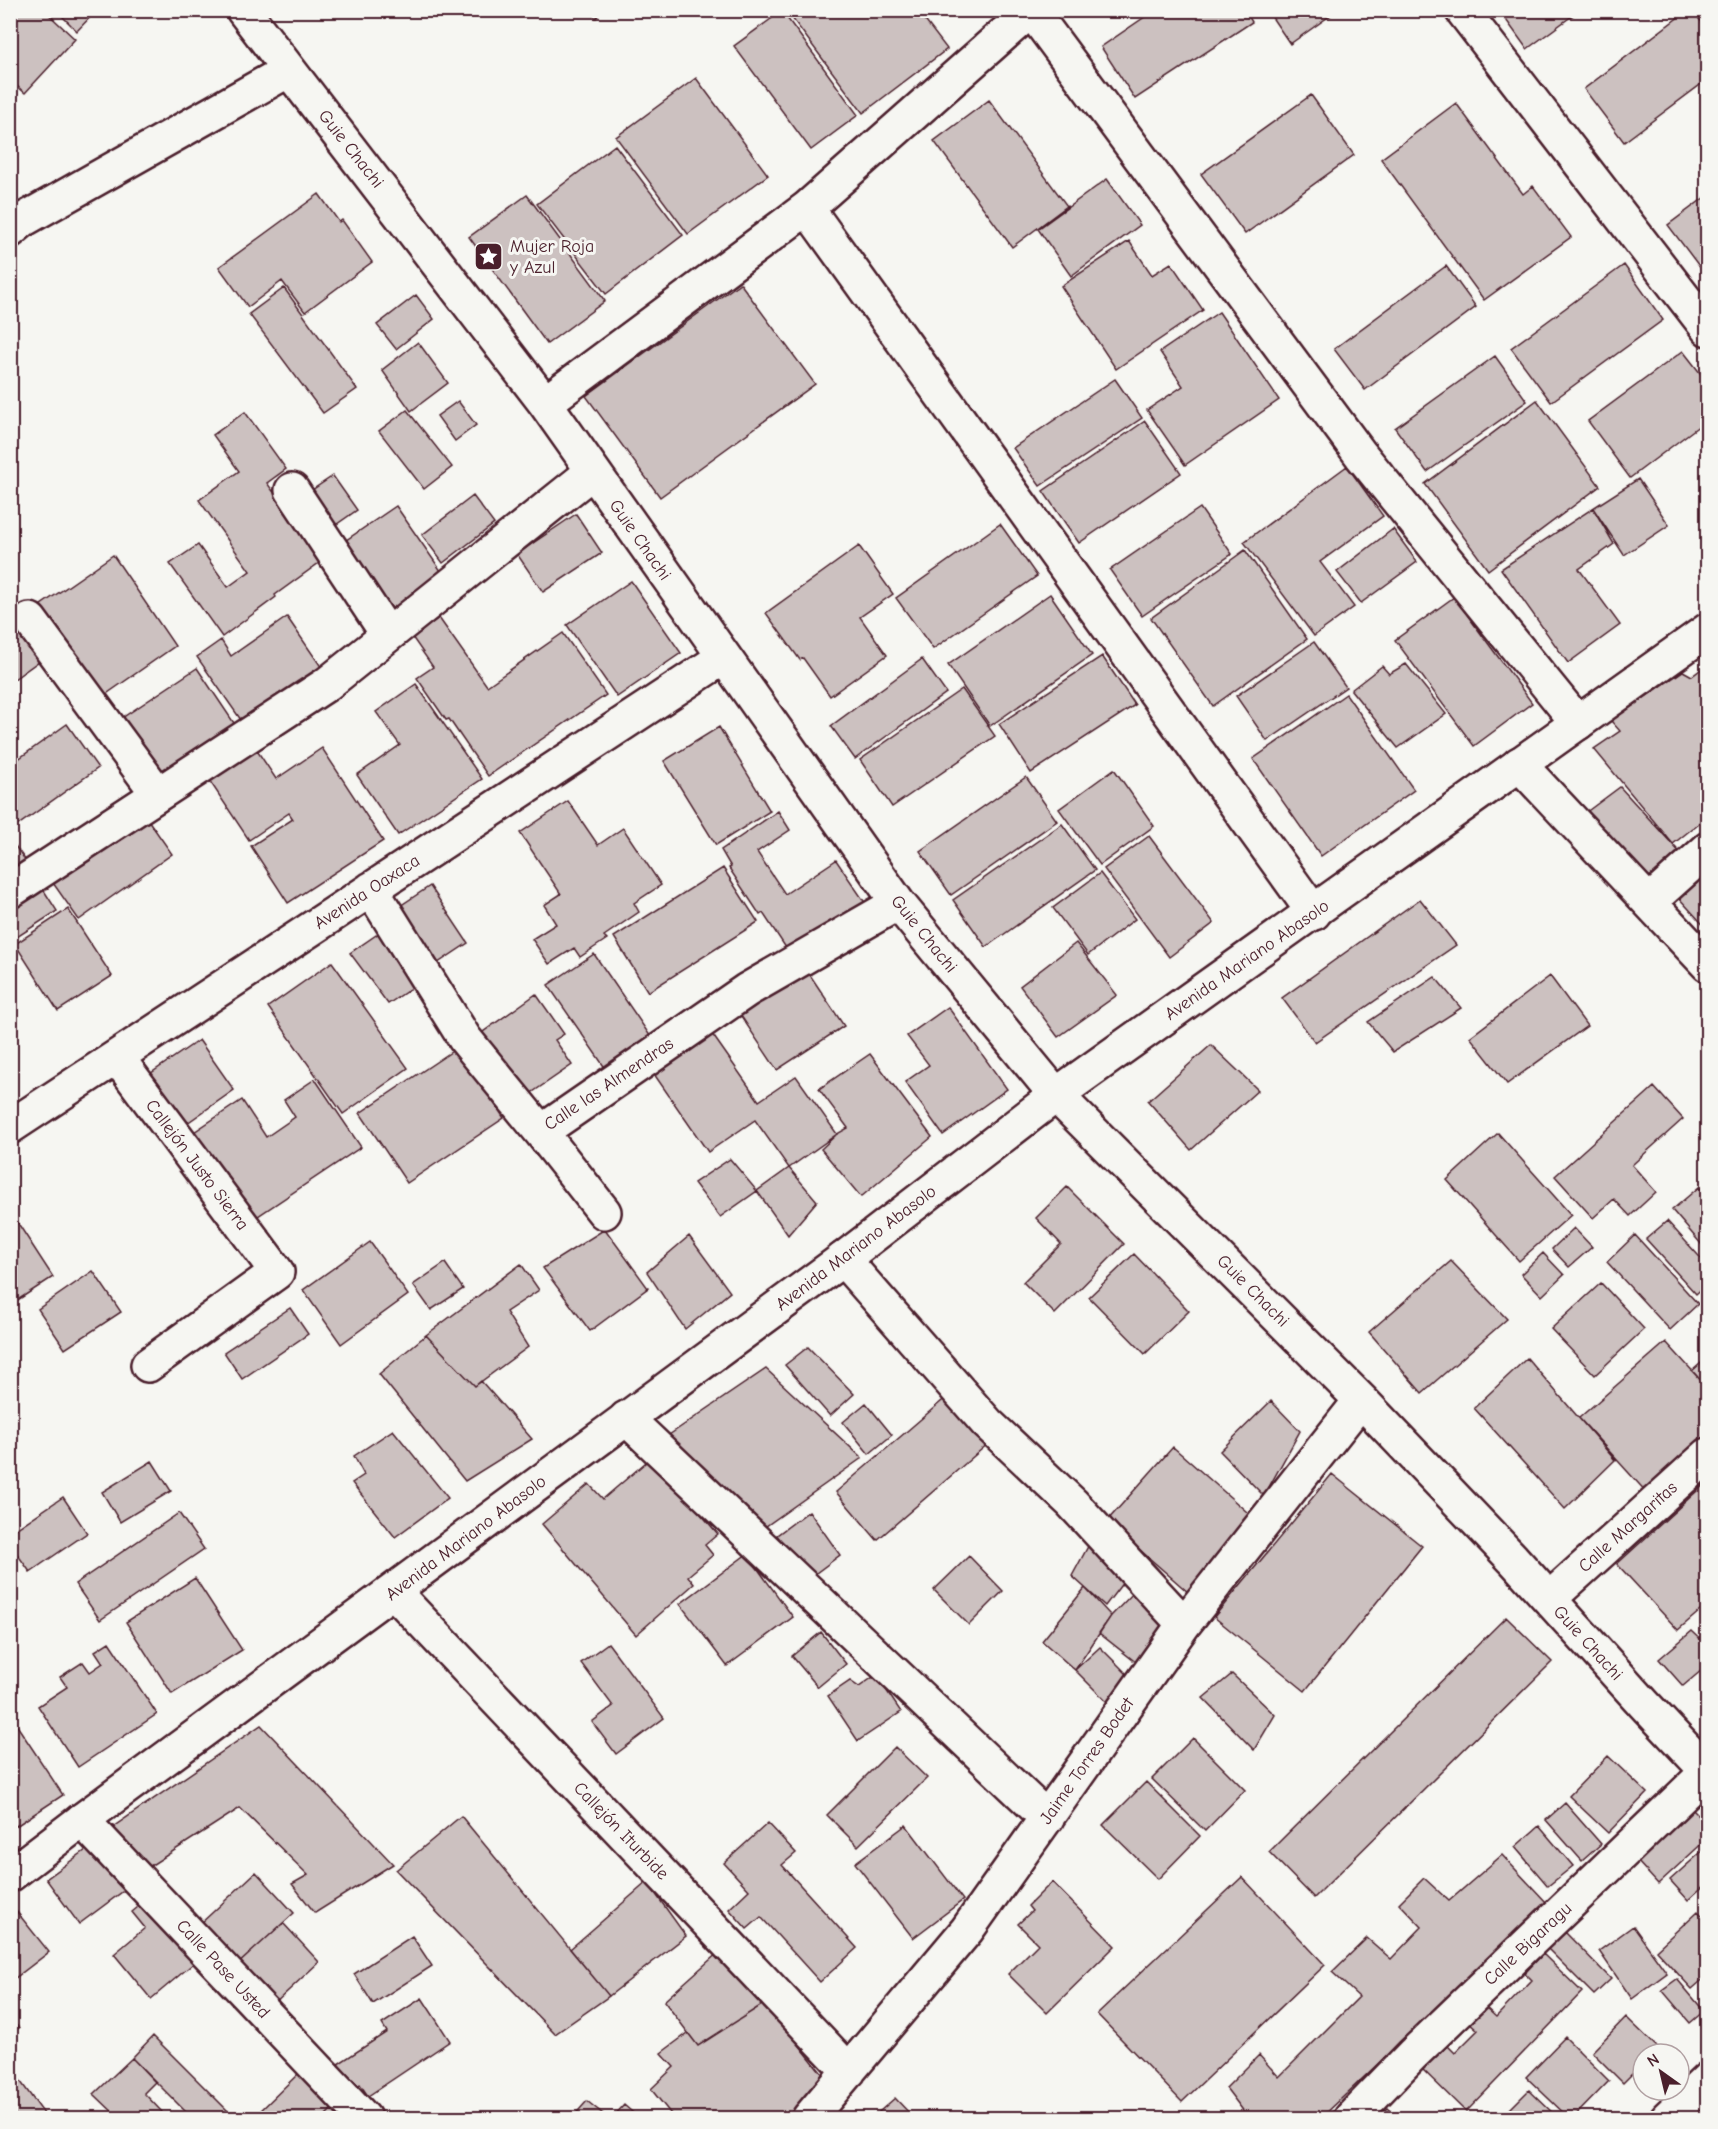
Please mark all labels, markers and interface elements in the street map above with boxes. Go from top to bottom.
street label: Guie Chachi [314,106,388,192]
place label: Mujer Roja y Azul [509,236,594,278]
place icon: Mujer Roja y Azul [473,240,505,272]
street label: Guie Chachi [605,496,675,584]
street label: Avenida Oaxaca [310,850,424,934]
street label: Guie Chachi [886,891,962,977]
street label: Avenida Mariano Abasolo [1161,895,1333,1025]
street label: Calle las Almendras [540,1033,678,1135]
street label: Callejón Justo Sierra [141,1095,253,1235]
street label: Avenida Mariano Abasolo [772,1181,940,1315]
street label: Guie Chachi [1212,1250,1294,1332]
street label: Avenida Mariano Abasolo [382,1471,550,1605]
street label: Calle Margaritas [1574,1477,1682,1577]
street label: Guie Chachi [1549,1601,1627,1685]
street label: Jaime Torres Bodet [1035,1693,1139,1828]
street label: Callejón Iturbide [569,1778,673,1884]
street label: Calle Bigaragu [1480,1898,1576,1990]
street label: Calle Pase Usted [172,1915,274,2023]
north arrow [1631,2042,1691,2102]
text: N [1644,2050,1663,2071]

